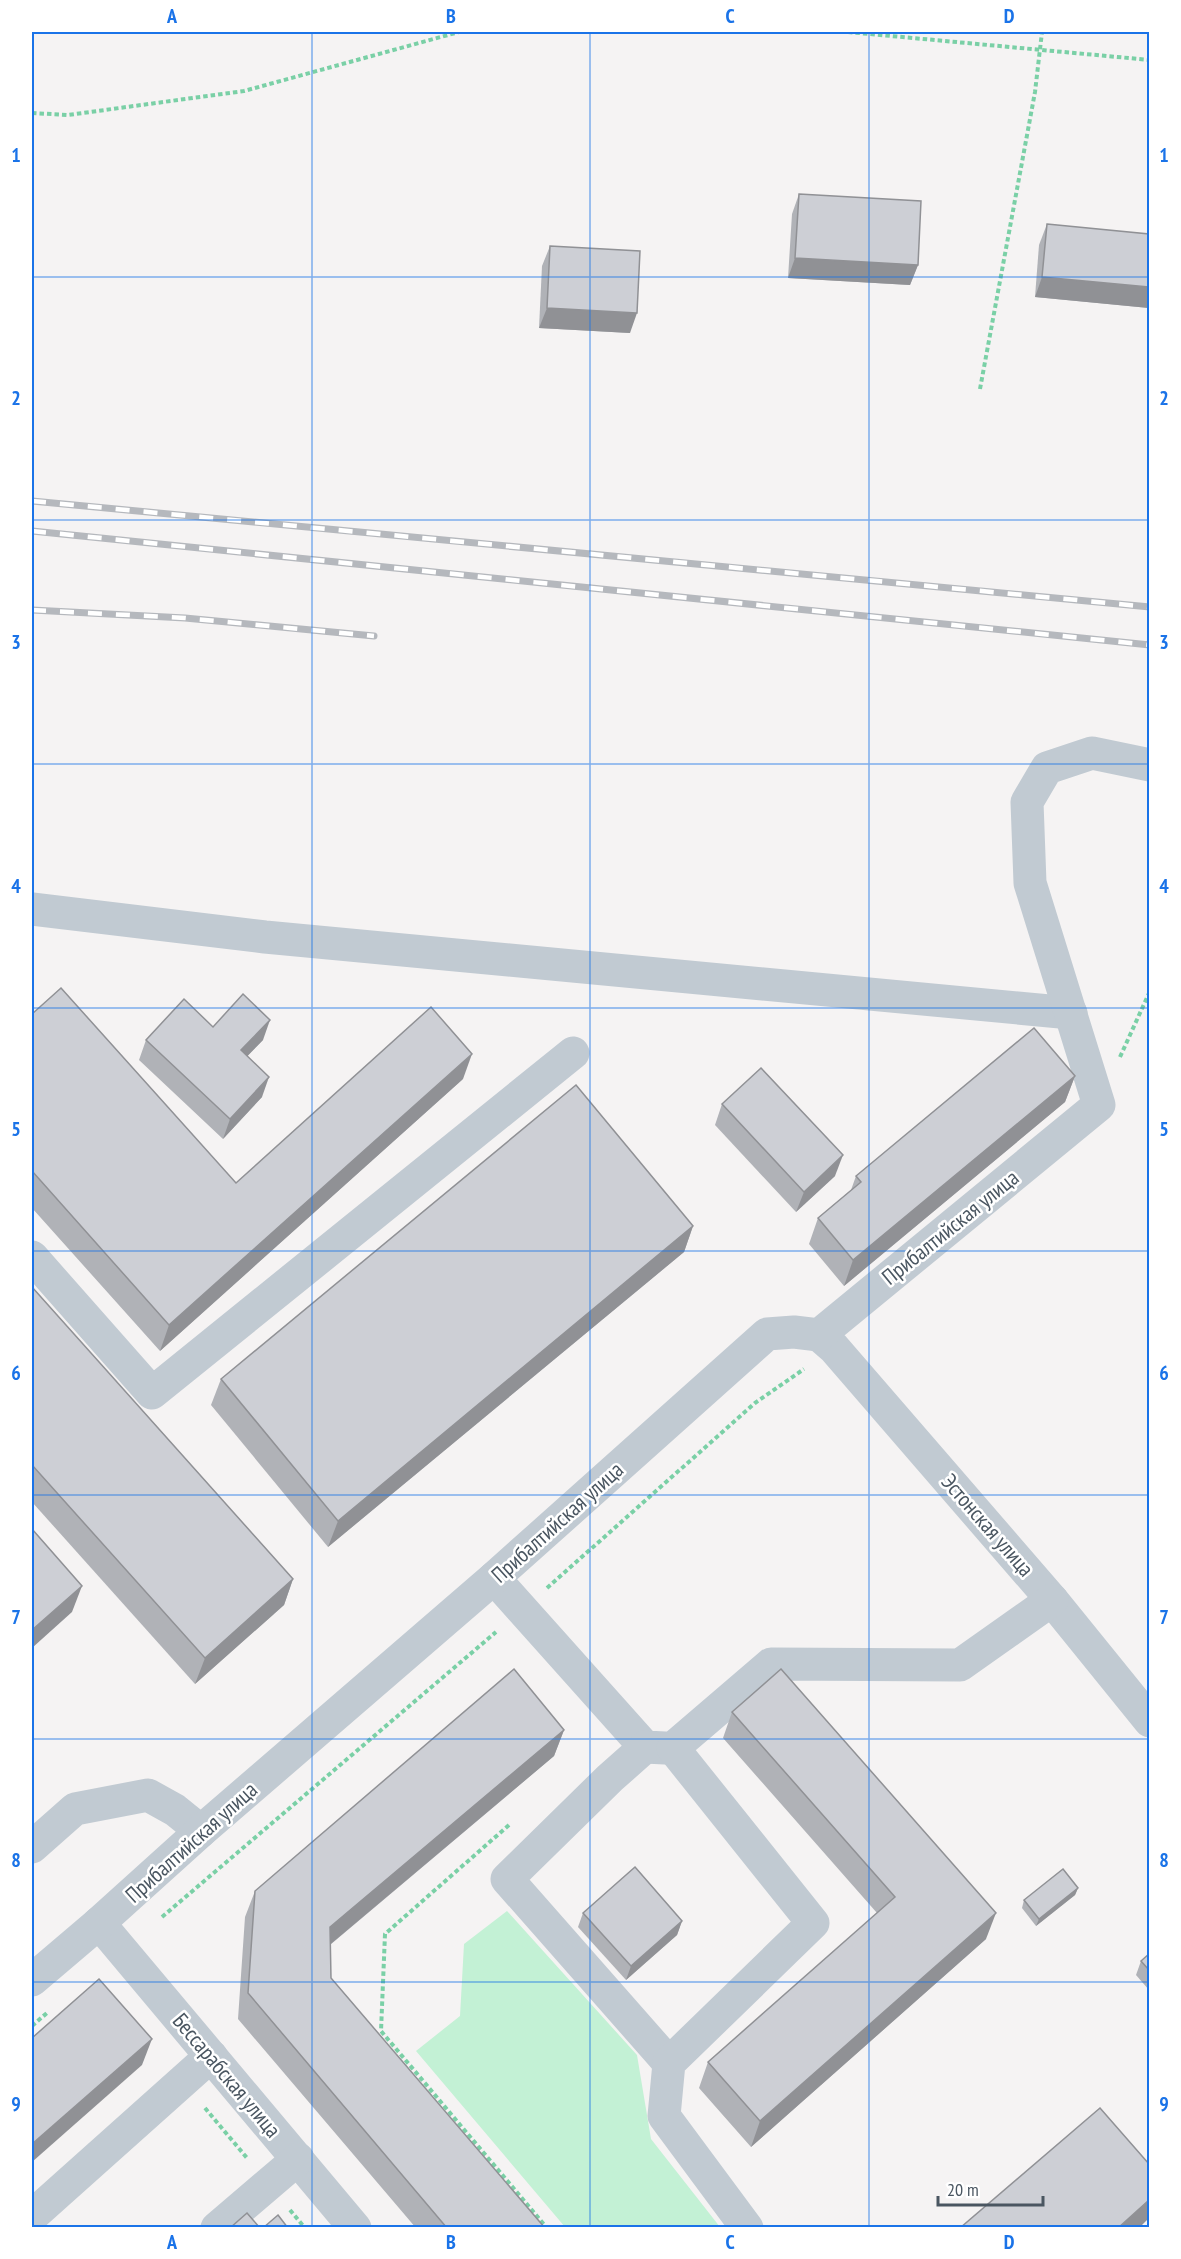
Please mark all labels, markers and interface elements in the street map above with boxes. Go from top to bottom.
text: A [166,3,178,29]
text: B [446,3,456,29]
text: C [725,3,735,29]
text: D [1004,3,1015,29]
text: 1 [11,142,21,168]
text: 1 [1159,142,1169,168]
text: 2 [11,385,21,411]
text: 2 [1159,385,1169,411]
text: 3 [11,629,21,655]
text: 3 [1159,629,1169,655]
text: 4 [11,873,21,899]
text: 4 [1159,873,1169,899]
text: 5 [11,1116,21,1142]
text: 5 [1159,1116,1169,1142]
street label: Прибалтийская улица [876,1163,1024,1291]
text: 6 [11,1360,21,1386]
text: 6 [1159,1360,1169,1386]
street label: Прибалтийская улица [485,1455,629,1589]
street label: Эстонская улица [936,1468,1040,1582]
text: 7 [11,1604,21,1630]
text: 7 [1159,1604,1169,1630]
street label: Прибалтийская улица [119,1775,263,1909]
text: 8 [11,1847,21,1873]
text: 8 [1159,1847,1169,1873]
street label: Бессарабская улица [167,2007,287,2143]
text: 9 [11,2091,21,2117]
text: 9 [1159,2091,1169,2117]
scale bar [938,2169,1043,2207]
text: 20 m [947,2178,979,2201]
text: A [166,2229,178,2255]
text: B [446,2229,456,2255]
text: C [725,2229,735,2255]
text: D [1004,2229,1015,2255]

